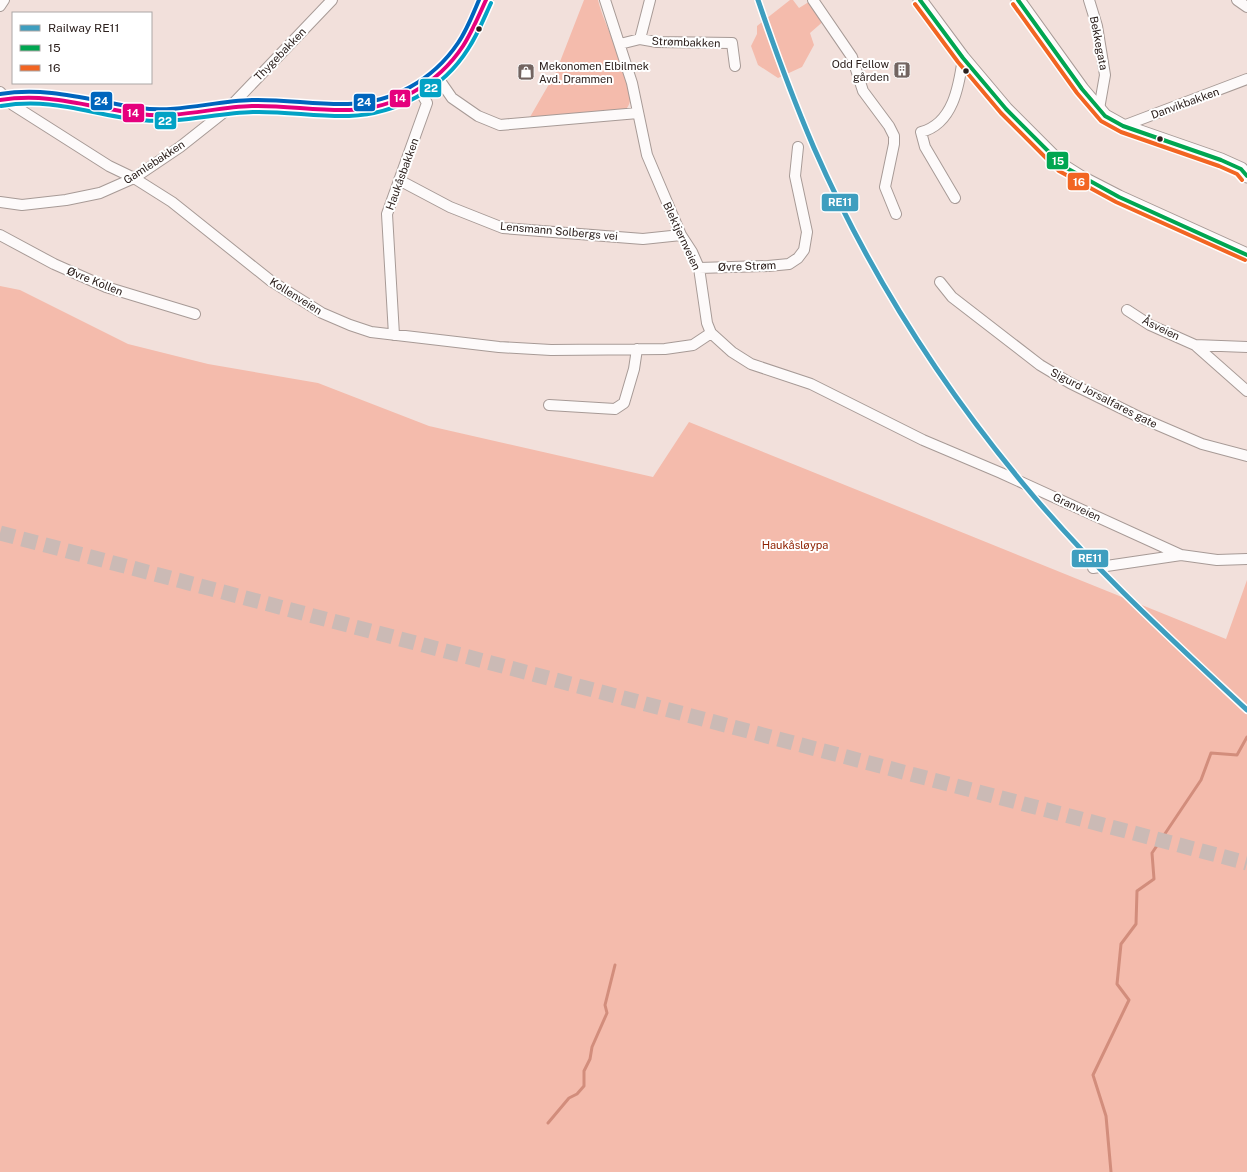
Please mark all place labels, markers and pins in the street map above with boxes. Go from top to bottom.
unlabelled marker [474,24,484,34]
place label: Odd Fellow gården [832,58,889,83]
place label: Mekonomen Elbilmek Avd. Drammen [539,60,649,85]
building icon: Odd Fellow gården [892,60,912,80]
shop icon: Mekonomen Elbilmek Avd. Drammen [516,62,536,82]
unlabelled marker [961,66,971,76]
unlabelled marker [1155,134,1165,144]

